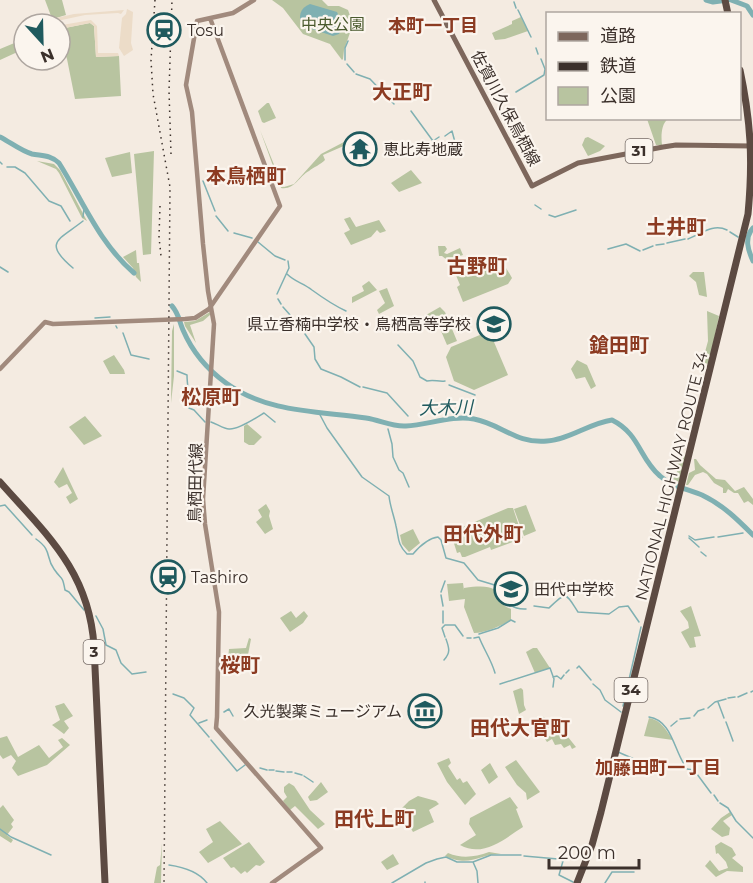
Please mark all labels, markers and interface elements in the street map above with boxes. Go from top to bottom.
north arrow [12,12,72,72]
station icon: Tosu [146,12,182,48]
legend [546,12,741,120]
park label: 中央公園 [301,15,365,34]
district label: 本町一丁目 [388,15,478,37]
place label: Tosu [187,21,224,40]
text: 道路 [600,25,636,47]
text: N [38,44,57,67]
street label: 佐賀川久保鳥栖線 [467,47,544,169]
text: 鉄道 [600,55,636,77]
district label: 大正町 [372,80,432,104]
text: 公園 [600,85,636,107]
temple icon: 恵比寿地蔵 [342,131,378,167]
road number: 31 [626,139,652,163]
place label: 恵比寿地蔵 [383,140,463,159]
district label: 本鳥栖町 [206,164,286,188]
district label: 土井町 [646,215,706,239]
district label: 古野町 [447,254,507,278]
school or university icon: 県立香楠中学校・鳥栖高等学校 [476,306,512,342]
place label: 県立香楠中学校・鳥栖高等学校 [247,315,471,334]
district label: 鎗田町 [589,333,649,357]
street label: NATIONAL HIGHWAY ROUTE 34 [631,349,712,603]
district label: 松原町 [181,385,241,409]
water label: 大木川 [419,396,475,419]
street label: 鳥栖田代線 [185,443,206,523]
district label: 田代外町 [443,522,523,546]
station icon: Tashiro [150,559,186,595]
place label: Tashiro [191,568,248,587]
school or university icon: 田代中学校 [493,571,529,607]
place label: 田代中学校 [534,580,614,599]
road number: 3 [84,640,104,664]
district label: 桜町 [220,653,260,677]
road number: 34 [614,678,648,702]
museum icon: 久光製薬ミュージアム [407,693,443,729]
place label: 久光製薬ミュージアム [243,702,402,721]
district label: 田代大官町 [470,716,570,740]
district label: 加藤田町一丁目 [595,757,721,779]
district label: 田代上町 [334,807,414,831]
scale bar [549,832,639,870]
text: 200 m [558,842,616,864]

